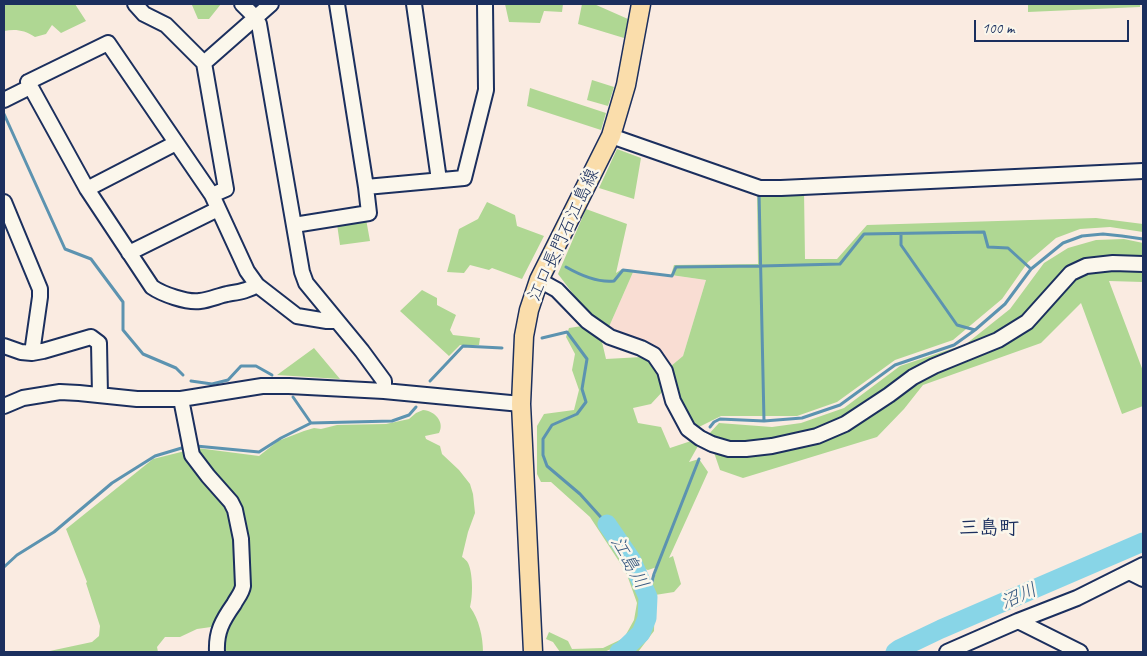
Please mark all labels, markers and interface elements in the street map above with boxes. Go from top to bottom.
scale bar [977,10,1132,42]
text: 100 m [982,19,1014,38]
street label: 江口長門石江島線 [524,165,604,305]
district label: 三島町 [959,517,1019,541]
water label: 江島川 [605,533,653,593]
water label: 沼川 [997,579,1041,615]

